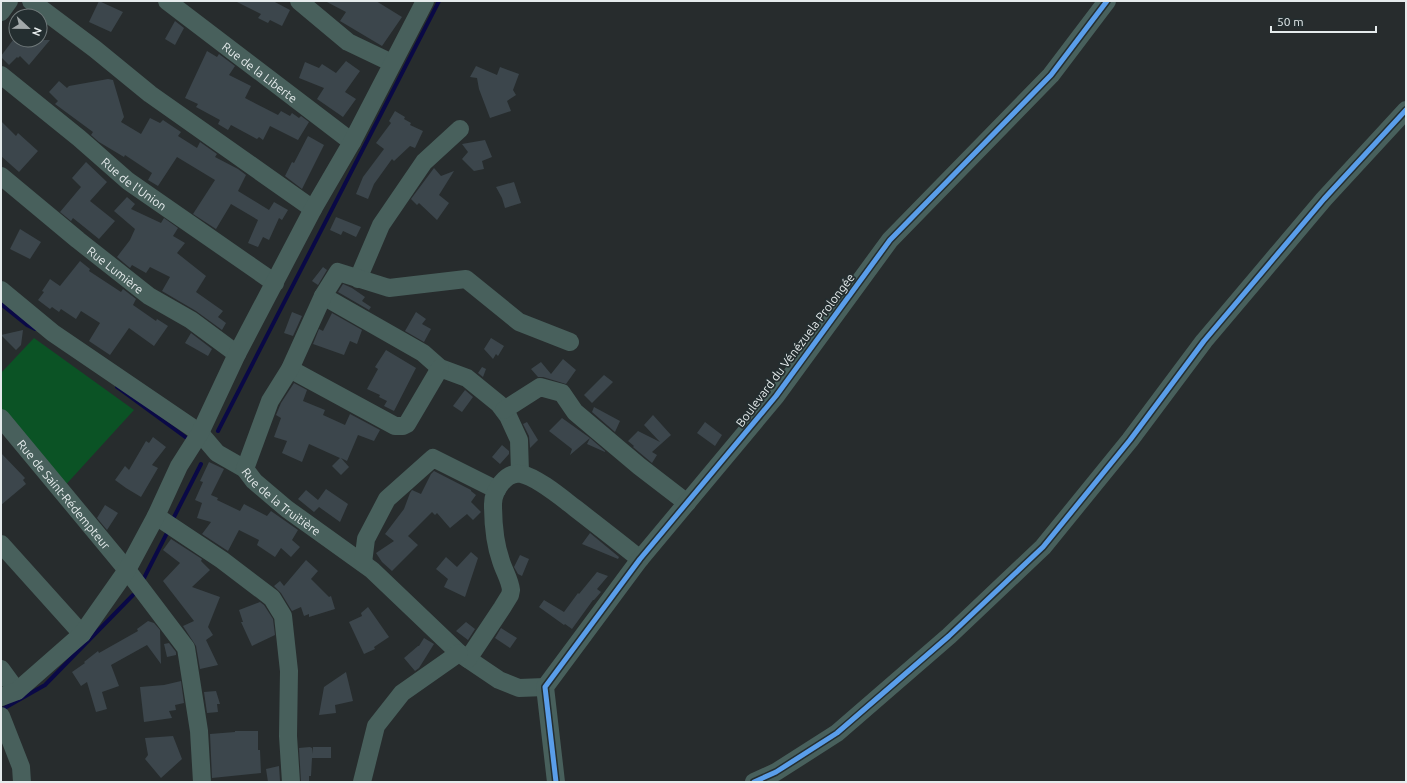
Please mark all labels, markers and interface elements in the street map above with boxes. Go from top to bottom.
north arrow [8,8,48,48]
scale bar [1271,8,1376,34]
text: 50 m [1277,15,1304,28]
text: N [30,26,44,38]
street label: Rue de la Liberte [220,39,300,105]
street label: Rue de l'Union [99,155,169,212]
street label: Rue Lumière [85,244,146,296]
street label: Boulevard du Vénézuela Prolongée [733,271,857,429]
street label: Rue de Saint-Rédempteur [15,437,114,552]
street label: Rue de la Truitière [240,465,323,538]

